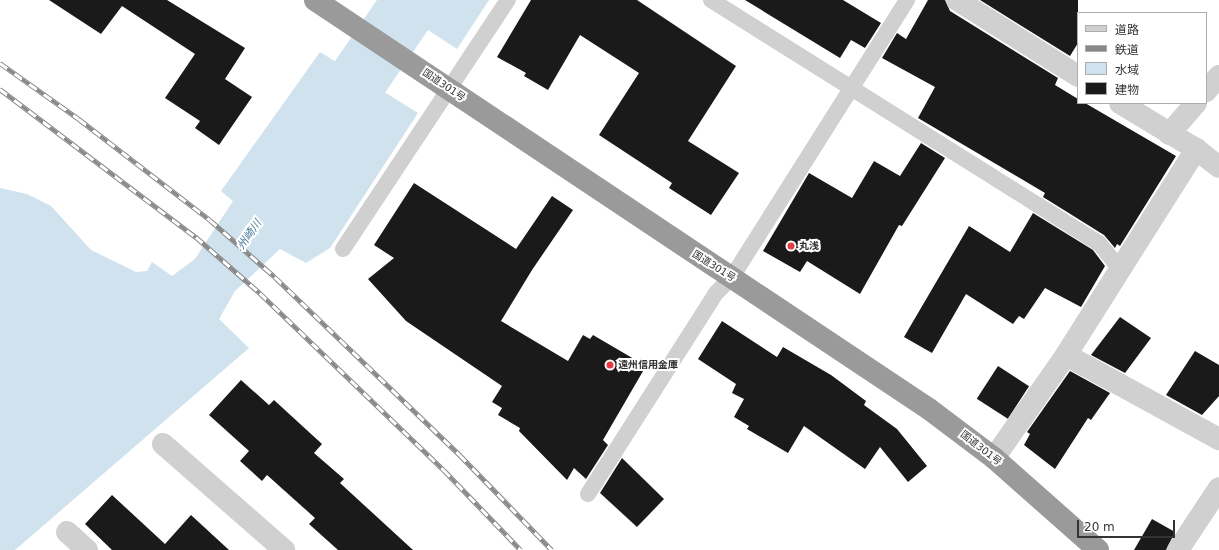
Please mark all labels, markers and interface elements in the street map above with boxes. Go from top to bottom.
legend [1077,12,1207,104]
text: 道路 [1115,23,1139,37]
text: 鉄道 [1115,43,1139,57]
text: 水域 [1115,63,1139,77]
street label: 国道301号 [420,66,468,104]
text: 建物 [1115,83,1139,97]
water label: 州崎川 [235,218,265,252]
place label: 丸浅 [799,240,819,252]
marker: 丸浅 [786,241,796,251]
street label: 国道301号 [690,248,738,284]
place label: 遠州信用金庫 [618,359,678,371]
marker: 遠州信用金庫 [605,360,615,370]
street label: 国道301号 [958,428,1004,468]
scale bar [1079,512,1177,538]
text: 20 m [1084,520,1115,534]

